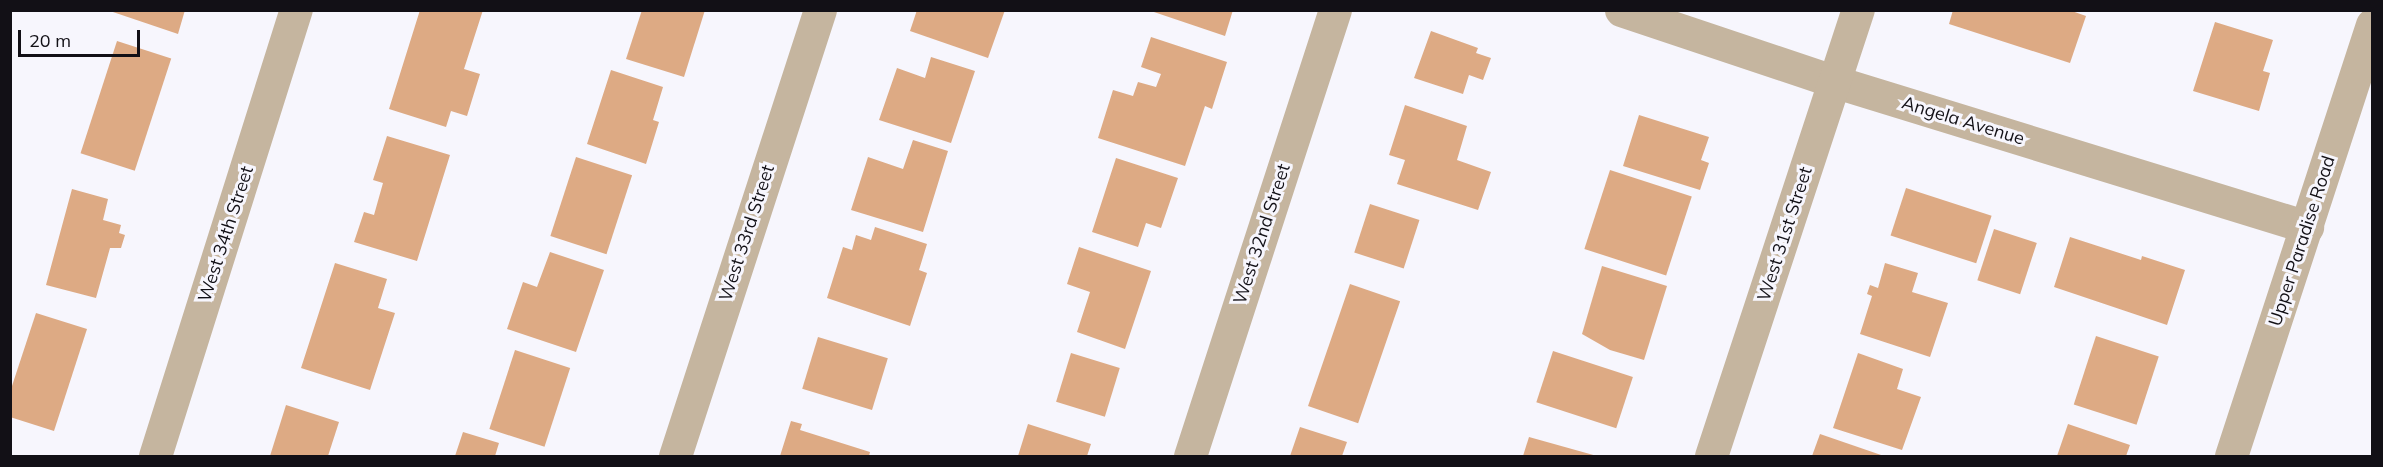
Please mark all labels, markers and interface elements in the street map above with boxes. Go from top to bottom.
scale bar [21,18,142,56]
text: 20 m [29,29,71,52]
street label: Angela Avenue [1899,92,2027,150]
street label: Upper Paradise Road [2264,153,2340,329]
street label: West 32nd Street [1229,161,1295,307]
street label: West 33rd Street [715,162,779,304]
street label: West 34th Street [194,163,258,305]
street label: West 31st Street [1753,164,1817,304]

